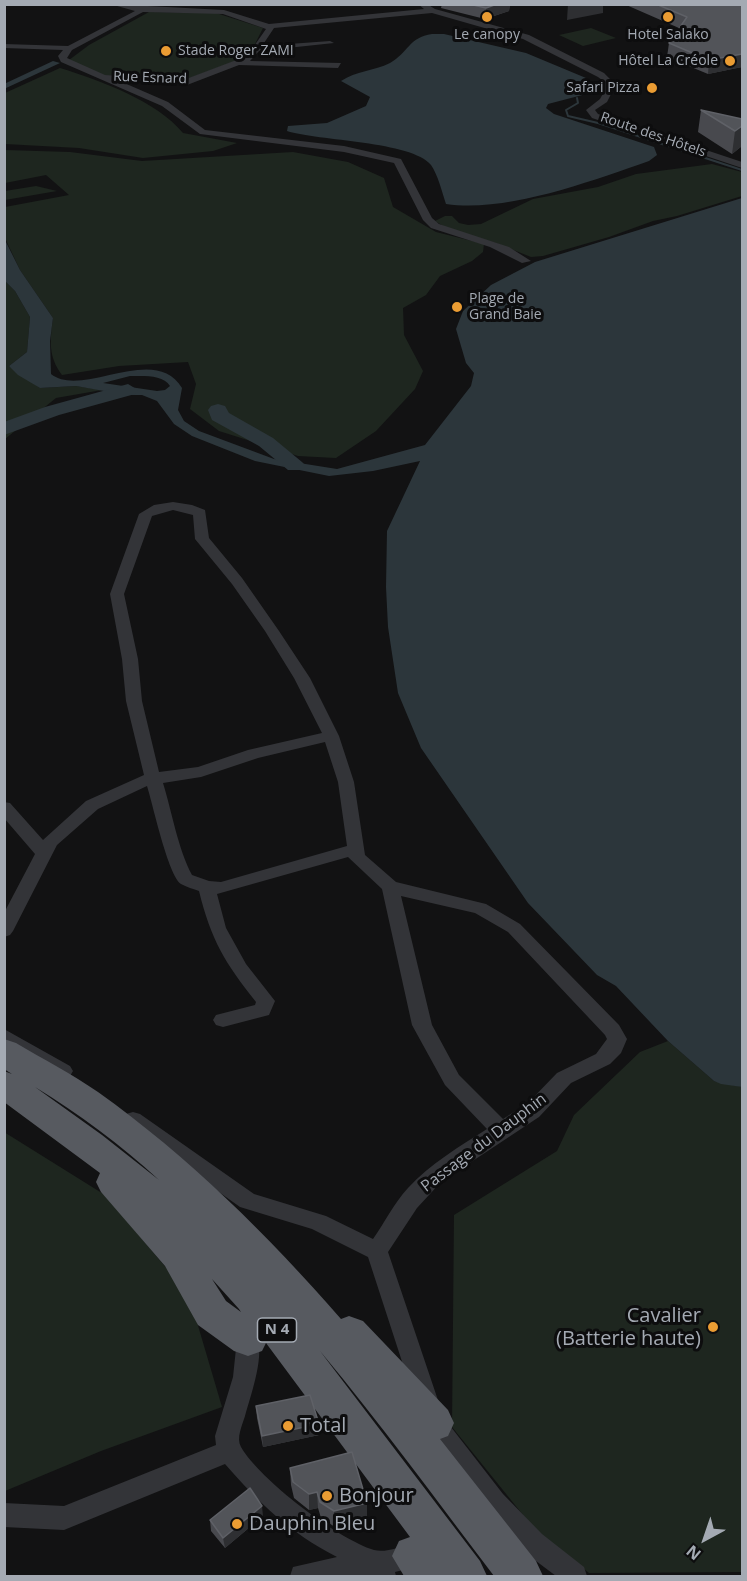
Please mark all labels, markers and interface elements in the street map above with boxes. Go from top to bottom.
marker: Le canopy [480,10,494,24]
marker: Hotel Salako [661,10,675,24]
place label: Le canopy [454,27,520,43]
place label: Hotel Salako [627,27,709,43]
place label: Stade Roger ZAMI [178,43,294,59]
marker: Stade Roger ZAMI [159,44,173,58]
place label: Hôtel La Créole [618,53,718,69]
marker: Hôtel La Créole [723,54,737,68]
street label: Rue Esnard [113,68,187,88]
place label: Safari Pizza [566,80,640,96]
marker: Safari Pizza [645,81,659,95]
street label: Route des Hôtels [598,109,708,161]
place label: Plage de Grand Baie [469,291,542,324]
marker: Plage de Grand Baie [450,300,464,314]
street label: Passage du Dauphin [418,1090,550,1196]
place label: Cavalier (Batterie haute) [556,1304,701,1351]
road number: N 4 [258,1318,296,1342]
marker: Cavalier (Batterie haute) [706,1320,720,1334]
place label: Total [300,1414,346,1438]
marker: Total [281,1419,295,1433]
place label: Bonjour [339,1484,414,1508]
marker: Bonjour [320,1489,334,1503]
north arrow [675,1509,735,1569]
place label: Dauphin Bleu [249,1512,375,1536]
marker: Dauphin Bleu [230,1517,244,1531]
text: N [681,1540,705,1565]

